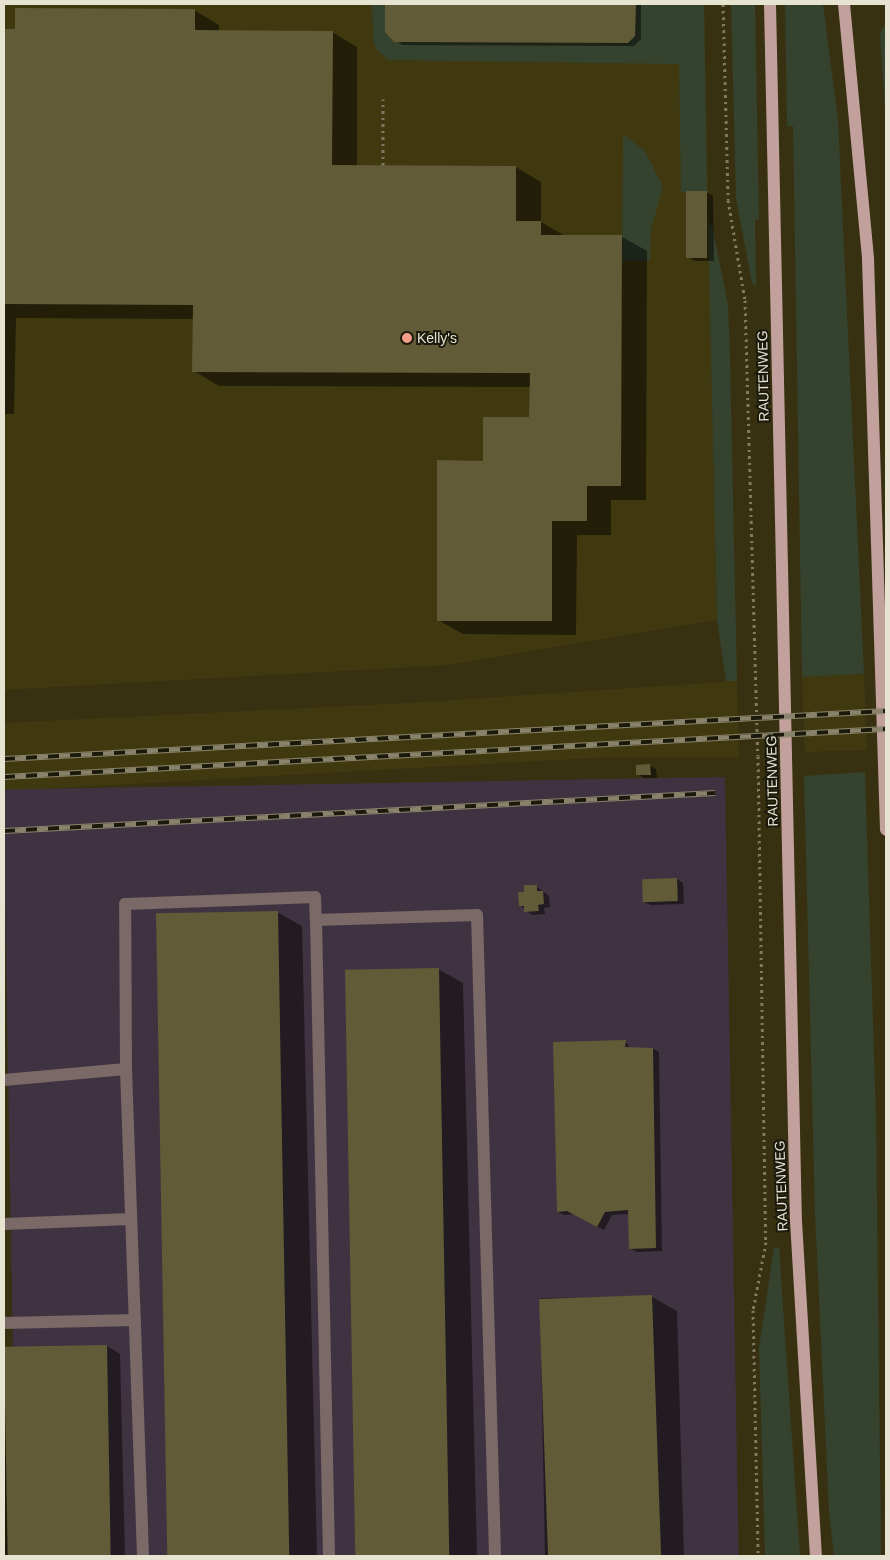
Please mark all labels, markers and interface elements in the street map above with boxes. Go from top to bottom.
place label: Kelly's [417,330,457,346]
street label: RAUTENWEG [754,330,772,422]
marker: Kelly's [401,332,413,344]
street label: RAUTENWEG [763,735,781,827]
street label: RAUTENWEG [771,1140,791,1232]

